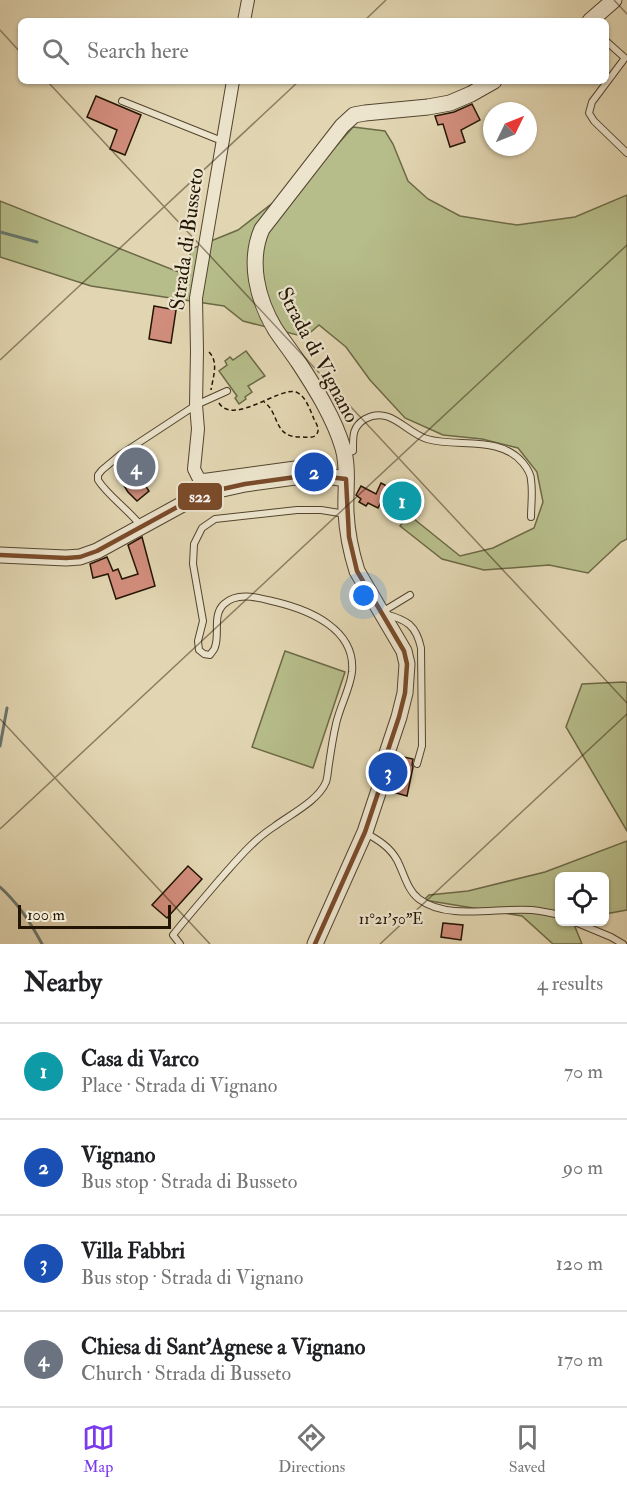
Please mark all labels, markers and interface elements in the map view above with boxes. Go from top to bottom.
search box [18,18,609,84]
icon: search [39,35,72,68]
text: Search here [87,37,189,65]
north arrow [483,102,537,156]
street label: Strada di Busseto [164,166,210,312]
street label: Strada di Vignano [271,283,365,427]
pin: 4 [116,444,156,490]
pin: 2 [294,450,334,494]
pin: 1 [382,478,422,524]
line badge: s22 [177,482,223,511]
text: s22 [189,487,211,507]
your location [349,581,378,610]
pin: 3 [368,750,408,794]
map controls [555,872,609,926]
button: locate [555,872,609,926]
scale bar [18,902,171,930]
text: 100 m [27,905,65,925]
text: 11°21'50"E [359,910,423,929]
text: Nearby [24,967,102,999]
text: 4 results [537,971,603,996]
text: Casa di Varco [81,1045,199,1073]
text: 1 [40,1059,47,1084]
text: 70 m [564,1059,603,1084]
text: Place · Strada di Vignano [81,1073,277,1098]
text: Vignano [81,1141,155,1169]
text: 2 [38,1155,49,1180]
text: 90 m [563,1155,603,1180]
text: Bus stop · Strada di Busseto [81,1169,297,1194]
text: Villa Fabbri [81,1237,185,1265]
text: 3 [40,1251,47,1276]
text: 120 m [556,1251,603,1276]
text: Bus stop · Strada di Vignano [81,1265,303,1290]
text: Chiesa di Sant'Agnese a Vignano [81,1333,365,1361]
text: 4 [38,1347,49,1372]
text: 170 m [557,1347,603,1372]
text: Church · Strada di Busseto [81,1361,291,1386]
tab: Map [82,1421,115,1477]
tab: Directions [278,1421,345,1477]
tab: Saved [509,1421,545,1477]

